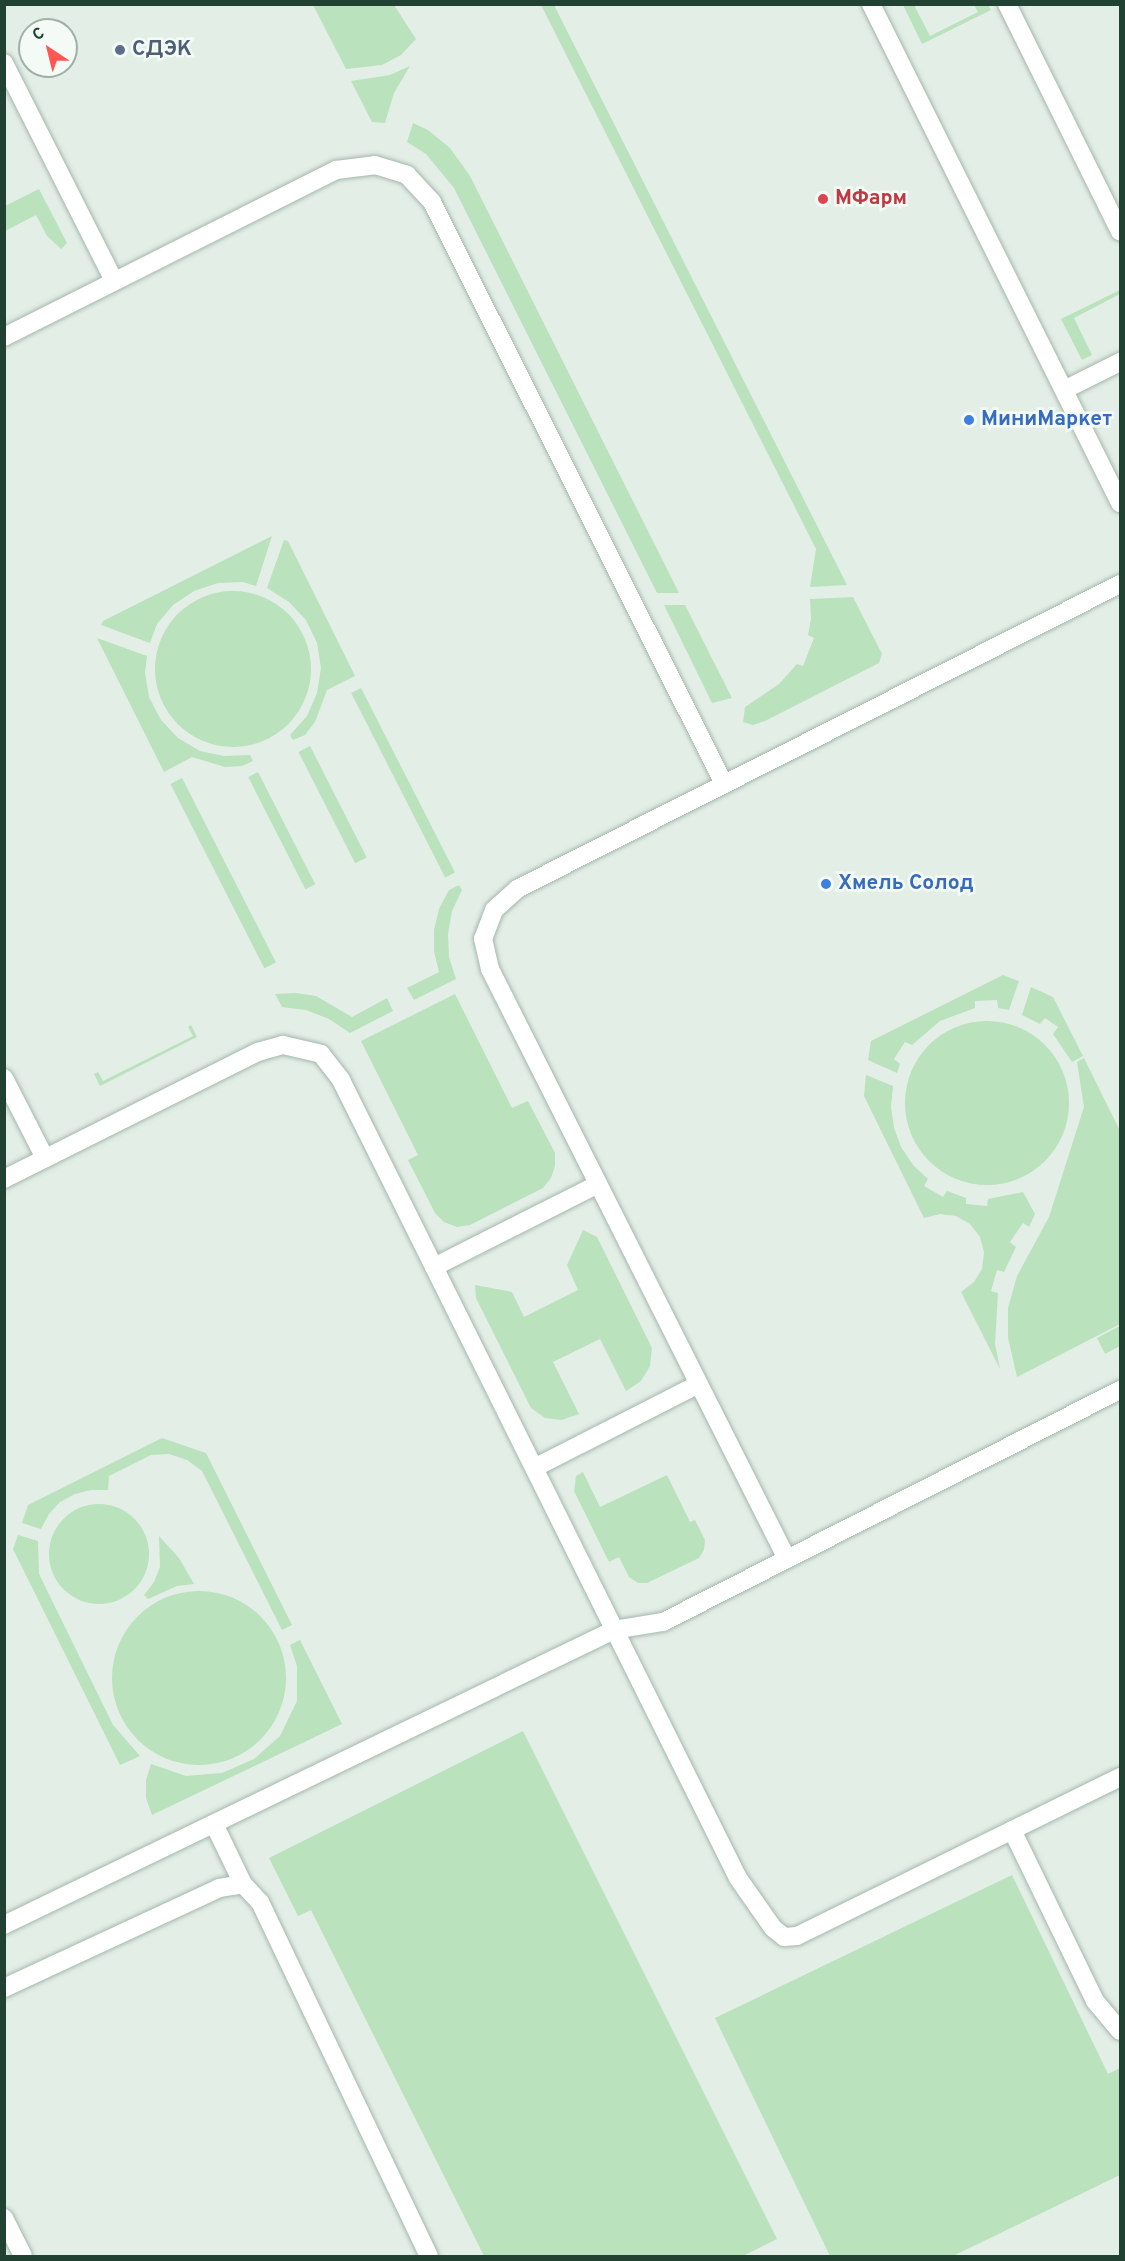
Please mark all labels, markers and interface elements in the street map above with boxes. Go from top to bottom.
north arrow [18,18,78,78]
text: С [29,24,49,46]
place label: СДЭК [132,37,192,63]
marker: СДЭК [113,43,127,57]
place label: МФарм [835,186,907,212]
marker: МФарм [816,192,830,206]
place label: МиниМаркет [981,407,1112,433]
marker: МиниМаркет [962,413,976,427]
place label: Хмель Солод [838,871,974,897]
marker: Хмель Солод [819,877,833,891]

